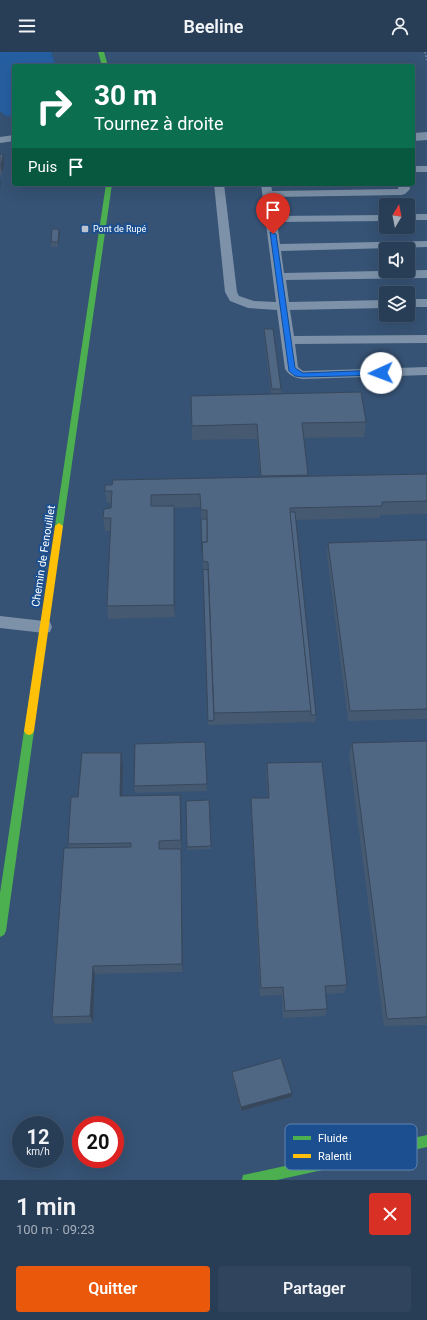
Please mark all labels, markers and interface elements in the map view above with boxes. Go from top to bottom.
icon: menu [16,15,38,37]
icon: person [389,15,411,37]
text: Beeline [184,16,243,37]
text: 30 m [94,79,157,112]
icon: right [28,80,80,132]
text: Tournez à droite [94,113,223,134]
icon: arrive [65,156,87,178]
text: Puis [28,158,57,176]
pin [256,193,290,234]
north arrow [379,198,415,234]
map controls [379,198,415,322]
icon: arrive [262,199,284,221]
marker: Pont de Rupé [80,224,90,234]
place label: Pont de Rupé [93,224,147,234]
button: sound [379,242,415,278]
button: layers [379,286,415,322]
position arrow [360,352,402,394]
street label: Chemin de Fenouillet [29,504,58,608]
speed limit sign: 20 [72,1116,124,1168]
legend [285,1124,417,1170]
text: 12 [27,1125,49,1149]
text: Fluide [318,1132,348,1145]
text: km/h [26,1146,50,1157]
text: Ralenti [318,1150,352,1163]
text: 1 min [16,1193,76,1221]
button: close [369,1193,411,1235]
text: 100 m · 09:23 [16,1222,95,1237]
button: Quitter [16,1266,210,1312]
button: Partager [218,1266,411,1312]

